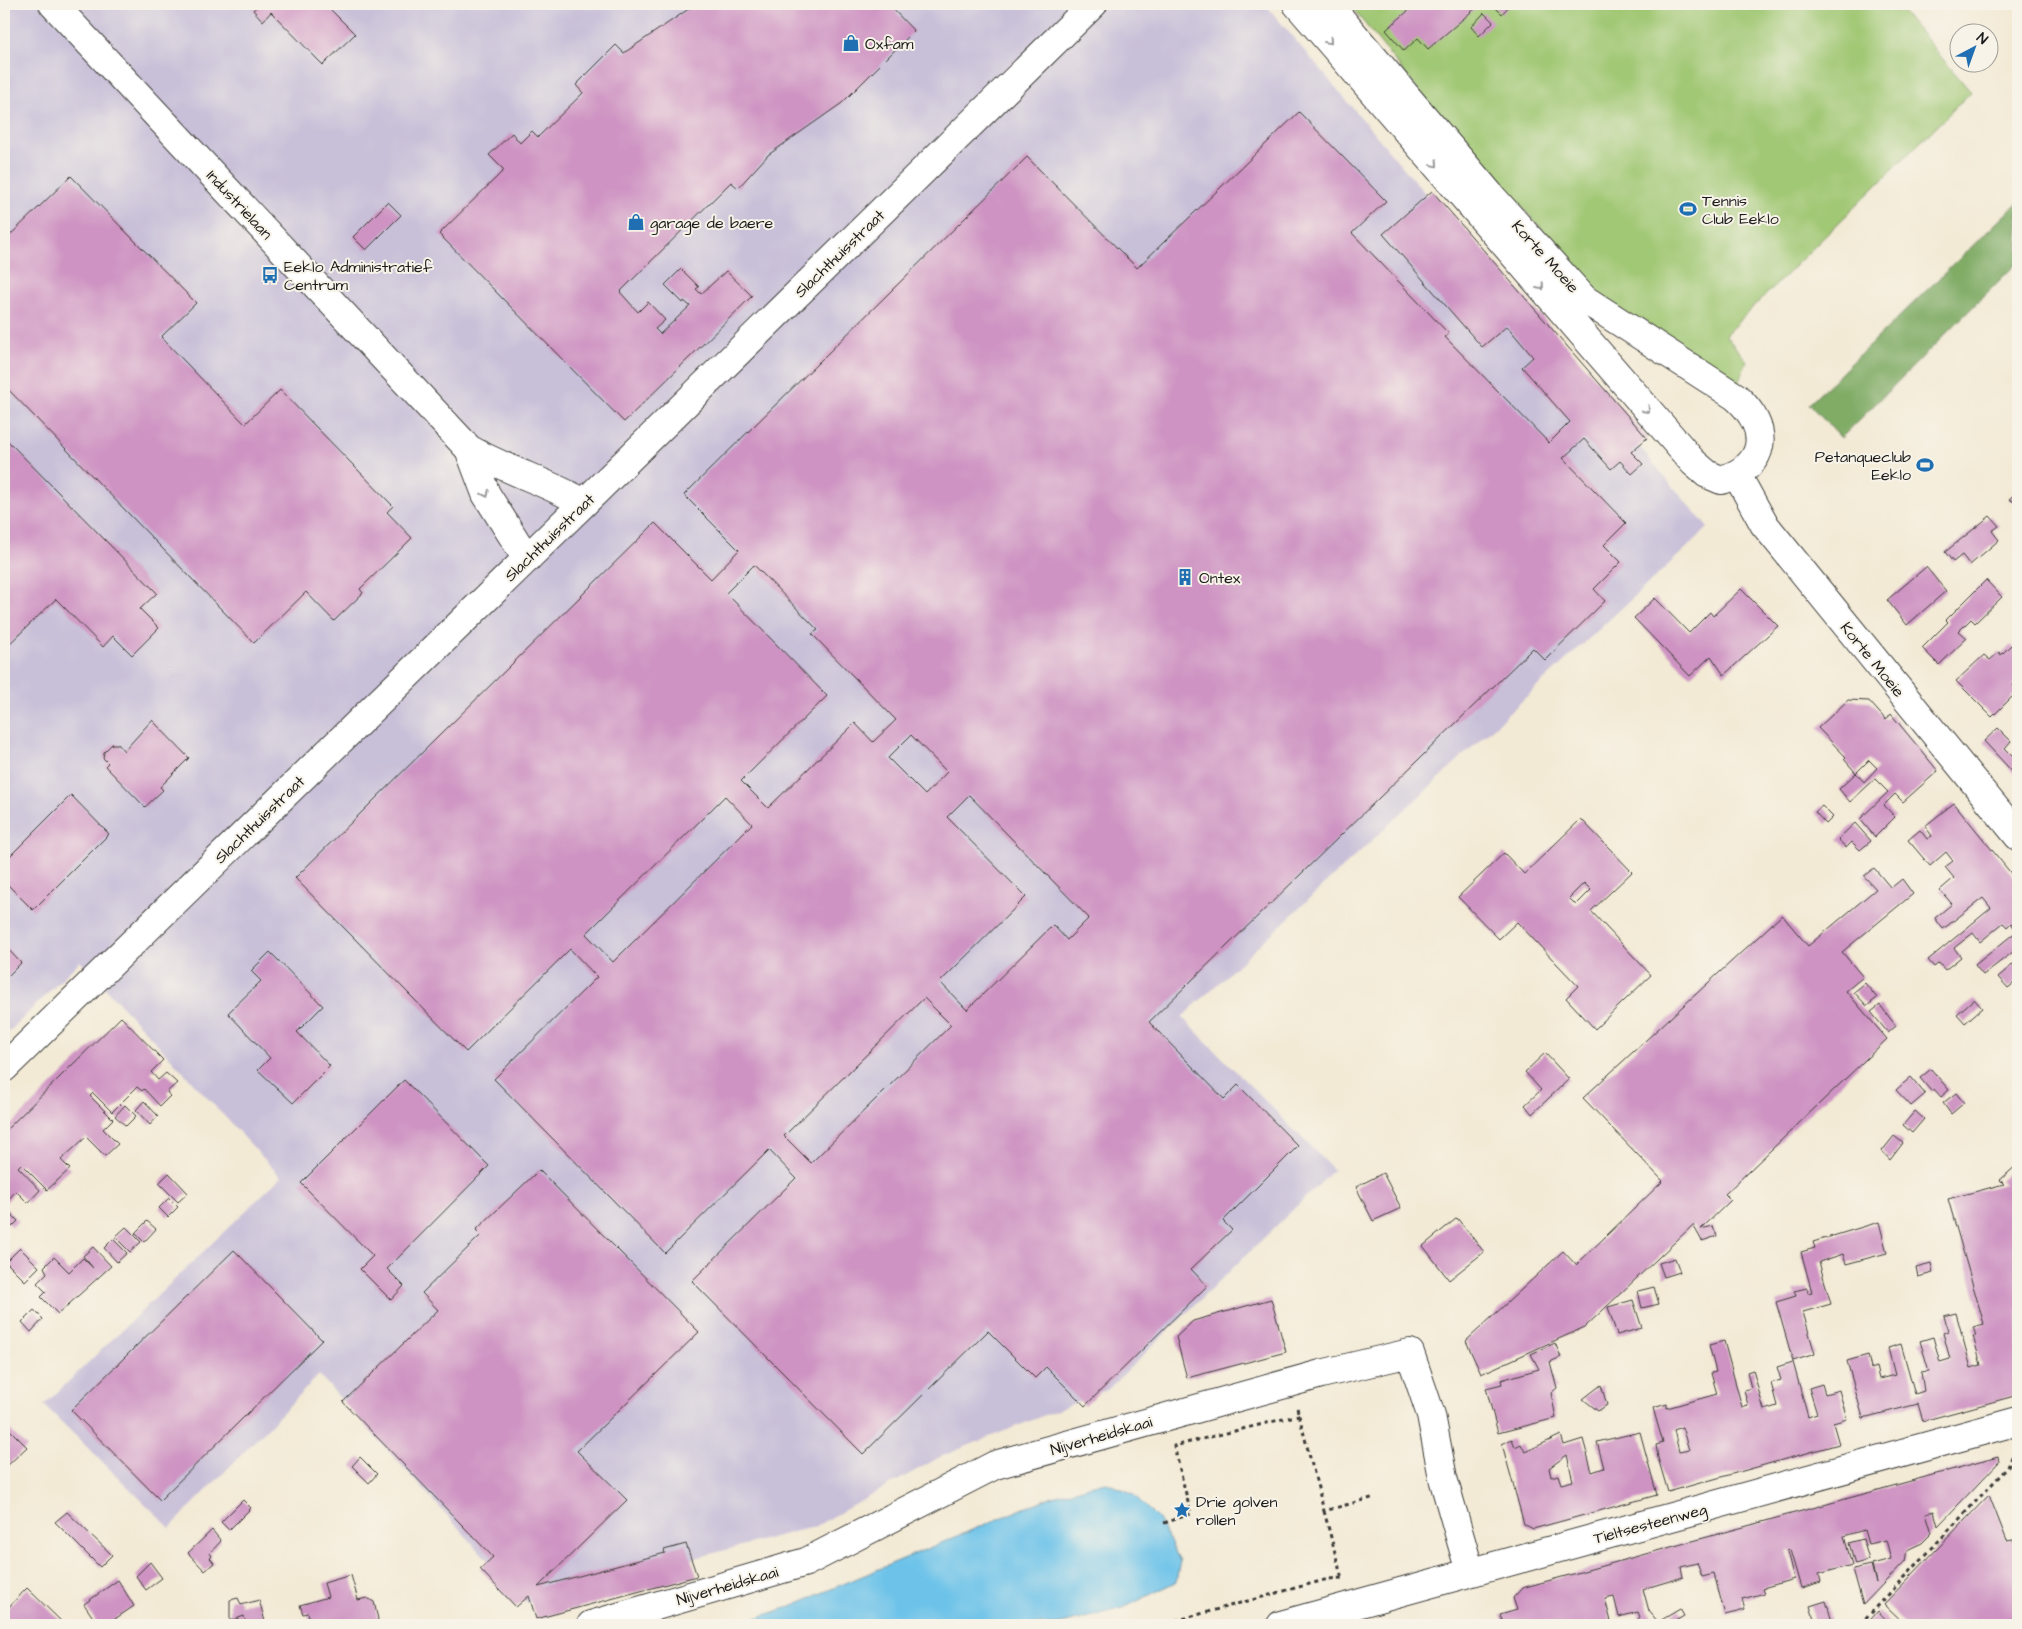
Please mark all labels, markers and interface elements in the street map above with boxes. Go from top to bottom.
north arrow [1950,22,2000,72]
text: N [1972,29,1992,50]
shop icon: Oxfam [841,33,861,53]
place label: Oxfam [865,33,914,55]
one-way arrow [1323,35,1332,44]
one-way arrow [1429,158,1438,167]
street label: Industrielaan [201,165,277,244]
place label: Tennis Club Eeklo [1702,190,1779,230]
sports icon: Tennis Club Eeklo [1678,199,1698,219]
street label: Slachthuisstraat [790,204,890,303]
shop icon: garage de baere [626,212,646,232]
place label: garage de baere [650,212,774,235]
street label: Korte Moeie [1507,215,1584,298]
place label: Eeklo Administratief Centrum [284,256,433,296]
bus stop icon: Eeklo Administratief Centrum [260,265,280,285]
one-way arrow [1535,281,1544,290]
one-way arrow [1642,404,1650,413]
place label: Petanqueclub Eeklo [1815,446,1911,486]
sports icon: Petanqueclub Eeklo [1915,455,1935,475]
street label: Slachthuisstraat [500,488,600,587]
one-way arrow [480,489,491,498]
building icon: Ontex [1175,567,1195,587]
place label: Ontex [1199,567,1241,589]
street label: Korte Moeie [1835,617,1910,702]
street label: Slachthuisstraat [210,770,310,869]
street label: Nijverheidskaai [1048,1411,1155,1461]
place label: Drie golven rollen [1196,1491,1277,1531]
street label: Tieltsesteenweg [1591,1498,1710,1551]
place icon: Drie golven rollen [1172,1500,1192,1520]
street label: Nijverheidskaai [674,1561,781,1611]

